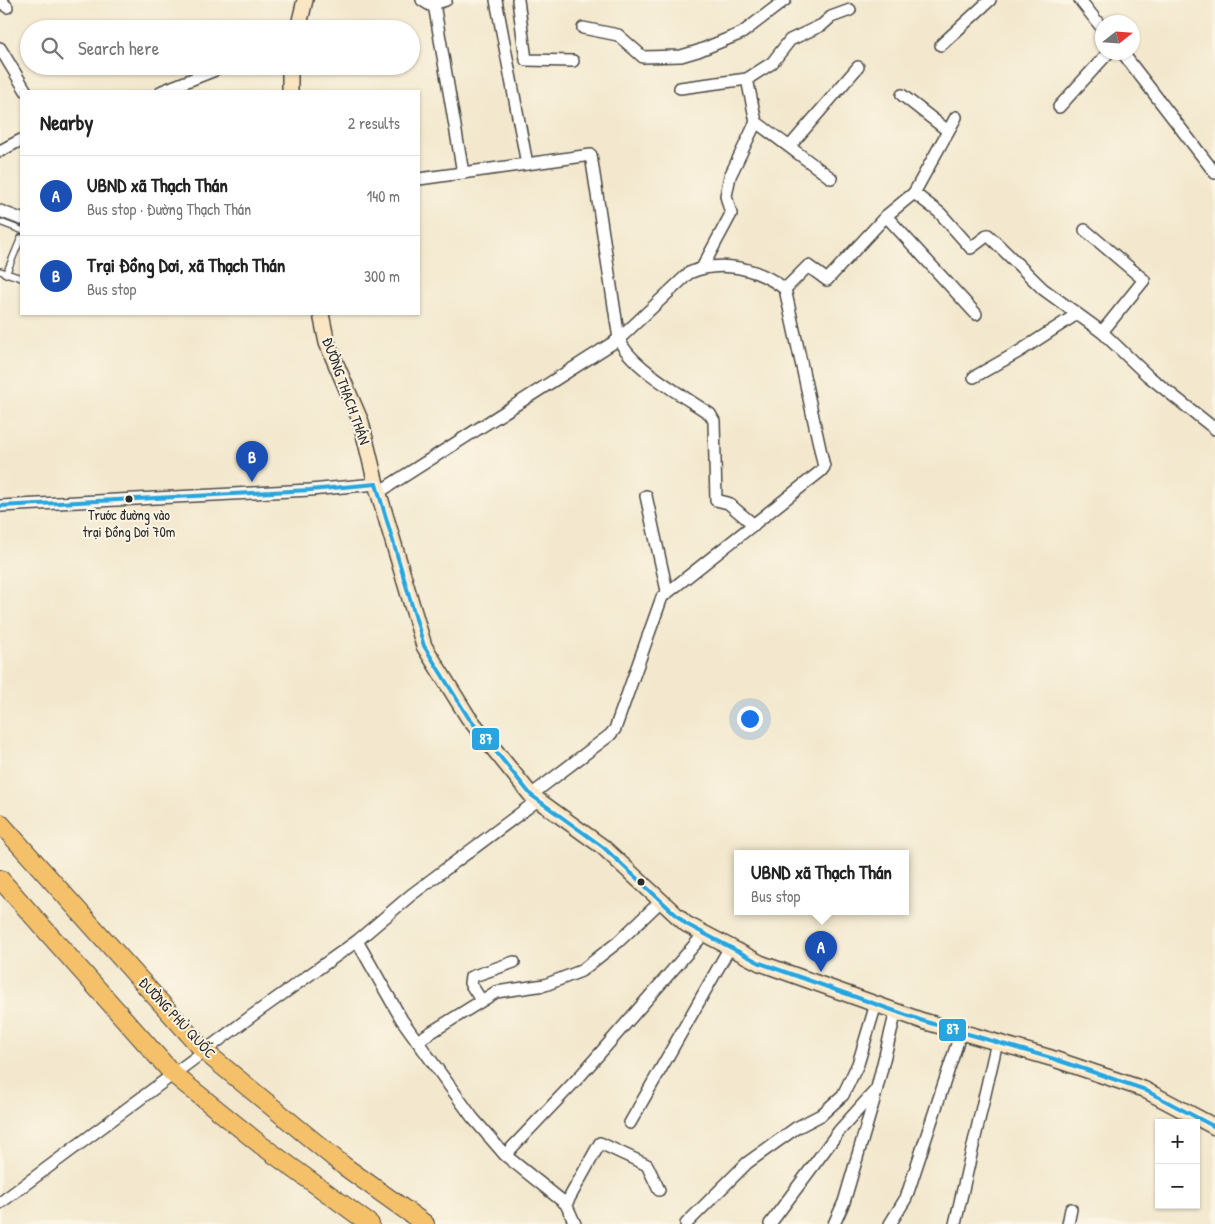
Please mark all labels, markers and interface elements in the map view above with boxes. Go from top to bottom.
north arrow [1095,15,1140,60]
search box [20,20,420,75]
icon: search [38,34,66,62]
text: Search here [78,35,159,61]
text: Nearby [40,108,93,137]
text: 2 results [348,112,400,134]
text: UBND xã Thạch Thán [87,172,228,198]
text: A [52,185,60,207]
text: 140 m [366,185,400,207]
text: Bus stop · Đường Thạch Thán [87,198,251,220]
text: Trại Đồng Dơi, xã Thạch Thán [87,252,285,278]
text: B [52,265,60,287]
text: 300 m [364,265,400,287]
text: Bus stop [87,278,136,300]
street label: ĐƯỜNG THẠCH THÁN [317,334,376,447]
pin: B [236,441,268,482]
marker: Trước đường vào trại Đồng Dơi 70m [124,494,134,504]
place label: Trước đường vào trại Đồng Dơi 70m [83,505,175,542]
your location [737,706,763,732]
line badge: 87 [471,727,500,751]
text: 87 [480,729,493,748]
popup [734,850,909,915]
text: UBND xã Thạch Thán [751,859,892,885]
unlabelled marker [636,877,646,887]
text: Bus stop [751,885,800,907]
pin: A [805,931,837,972]
street label: ĐƯỜNG PHỦ QUỐC [134,972,221,1063]
line badge: 87 [938,1018,967,1042]
text: 87 [947,1019,960,1038]
map controls [1155,1119,1200,1209]
button: + [1155,1119,1200,1164]
button: − [1155,1164,1200,1209]

